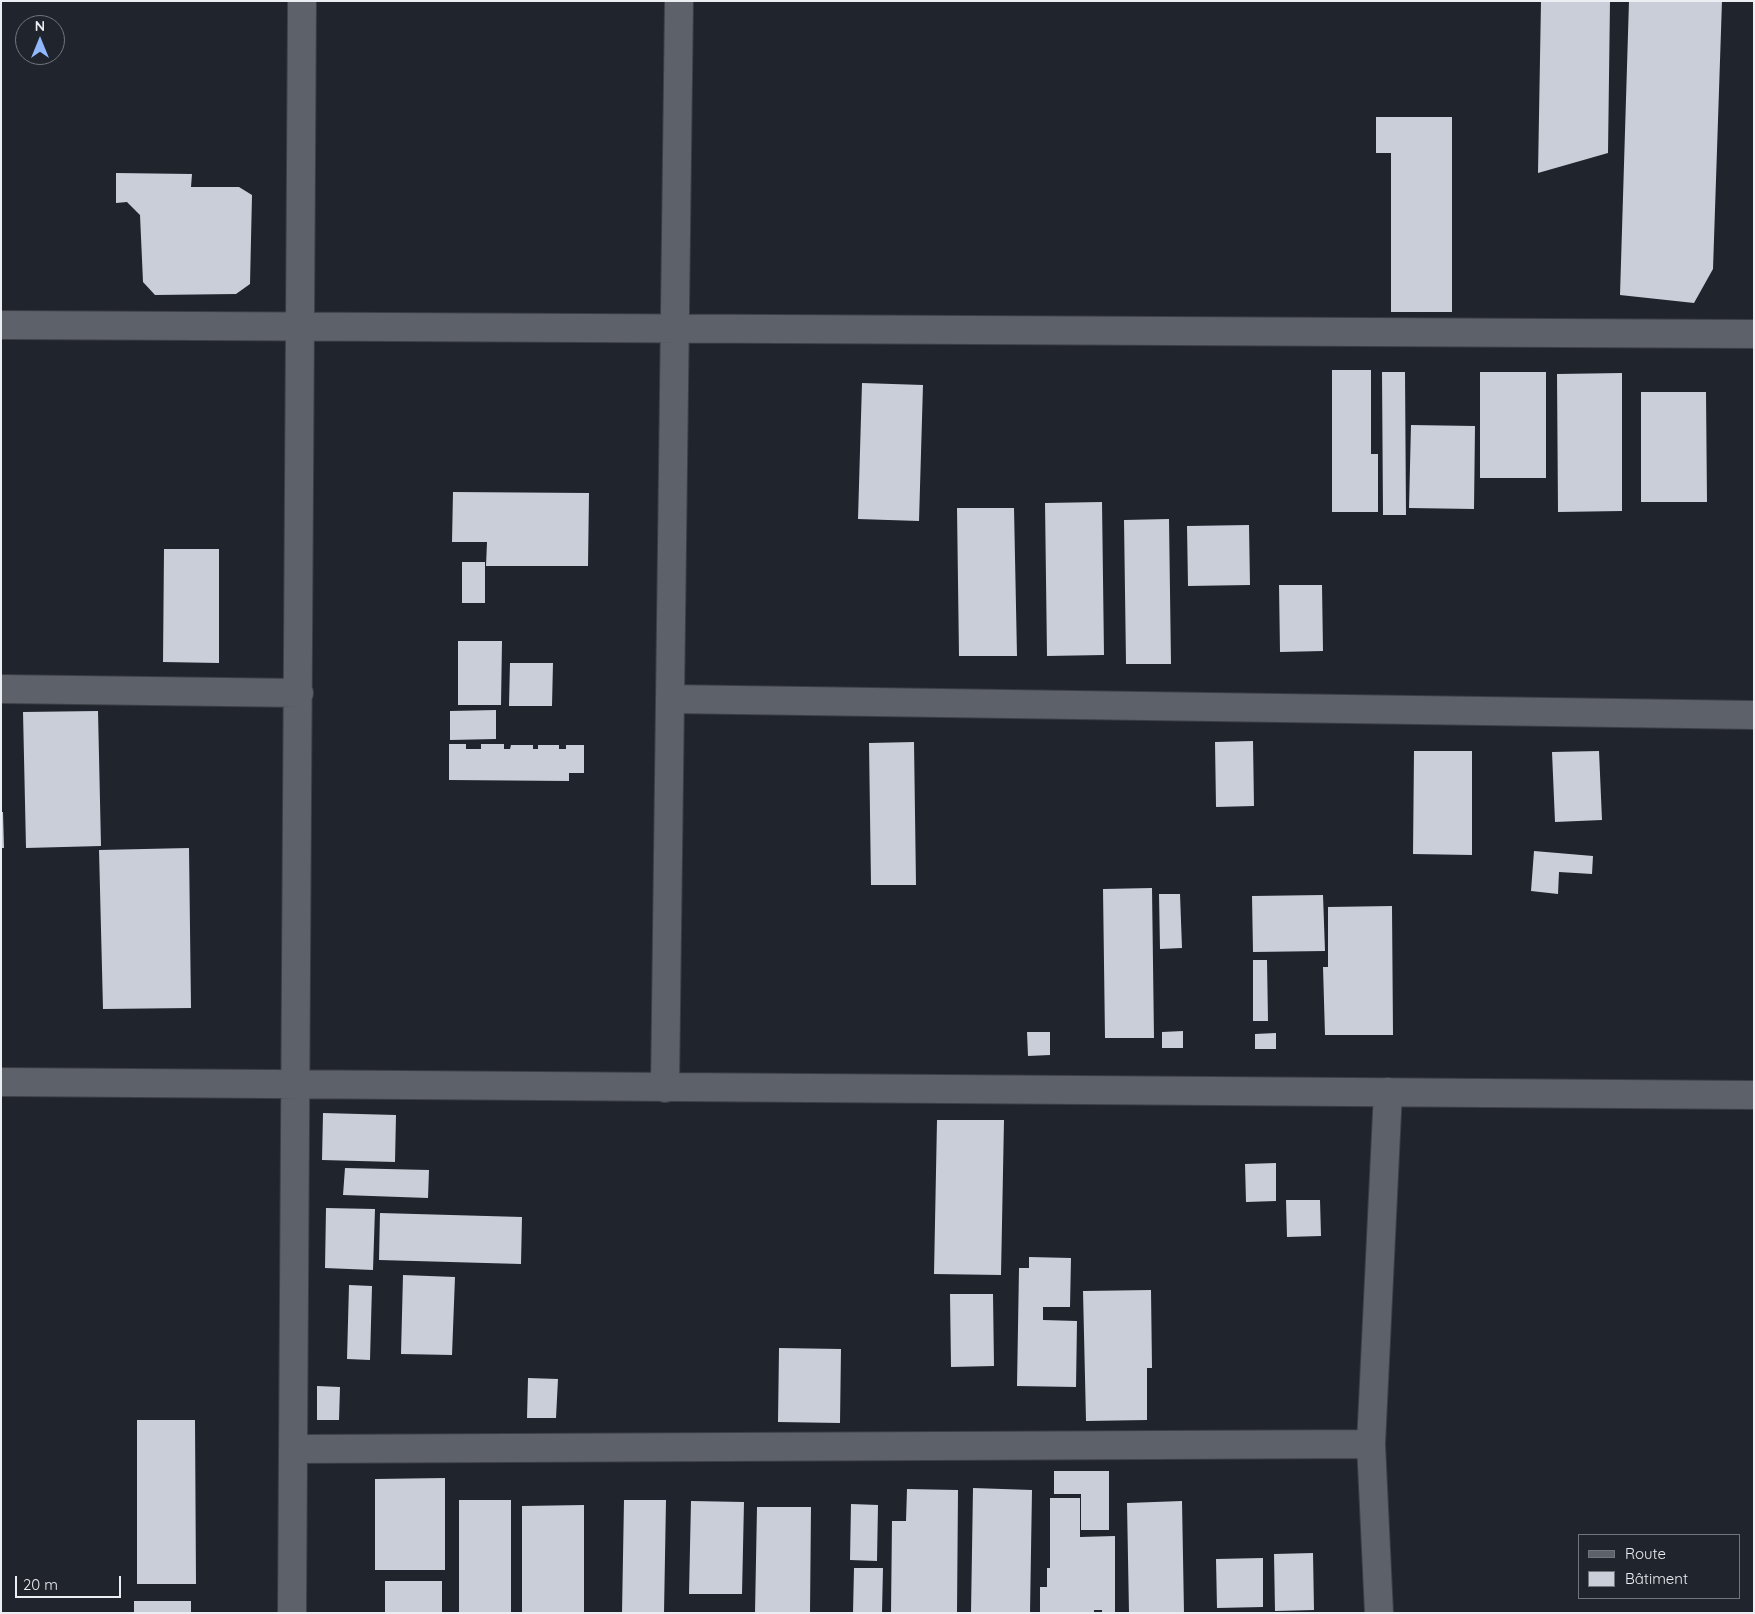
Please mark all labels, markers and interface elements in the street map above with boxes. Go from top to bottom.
north arrow [15,15,65,65]
text: N [35,17,45,35]
legend [1578,1534,1740,1599]
text: Route [1625,1544,1666,1563]
scale bar [18,1566,124,1598]
text: Bâtiment [1625,1569,1688,1588]
text: 20 m [23,1575,58,1594]

